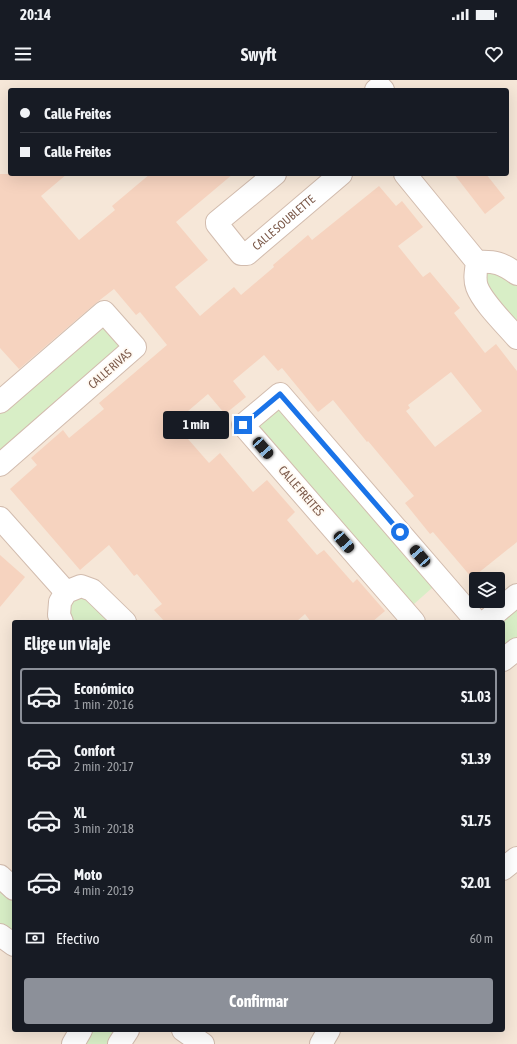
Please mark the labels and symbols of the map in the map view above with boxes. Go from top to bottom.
street label: CALLE SOUBLETTE [250,192,318,253]
street label: CALLE RIVAS [85,346,135,392]
callout: 1 min [163,411,229,439]
route end [234,416,252,434]
car [251,435,275,461]
street label: CALLE FREITES [275,463,327,519]
route start [391,523,409,541]
car [332,529,356,555]
car [408,543,432,569]

